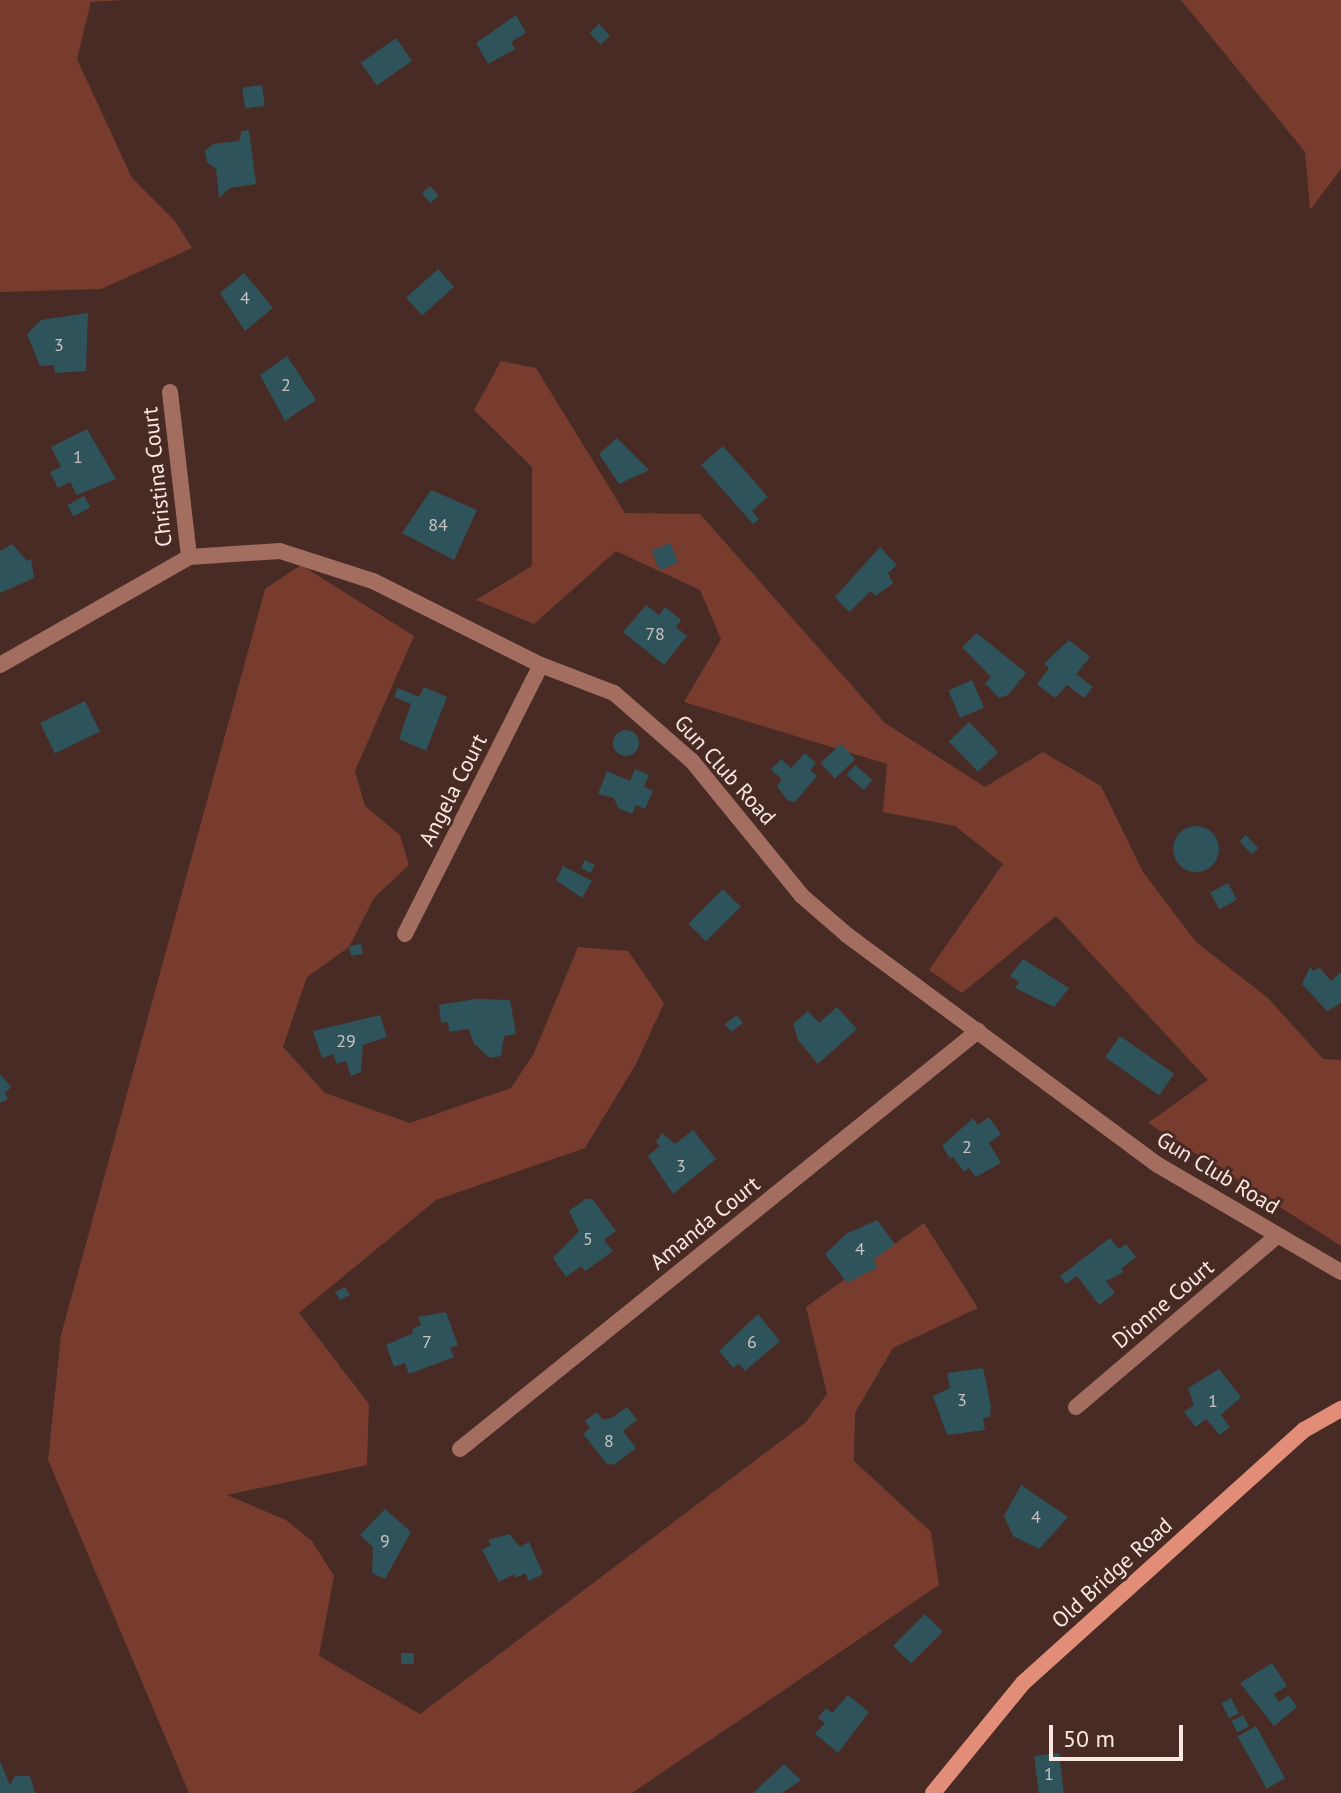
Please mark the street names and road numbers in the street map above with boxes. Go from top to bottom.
street label: Christina Court [137,406,177,548]
street label: Gun Club Road [669,710,781,830]
street label: Angela Court [414,730,492,850]
street label: Gun Club Road [1152,1126,1284,1220]
street label: Amanda Court [645,1171,765,1275]
street label: Dionne Court [1107,1254,1219,1354]
street label: Old Bridge Road [1046,1512,1178,1634]

